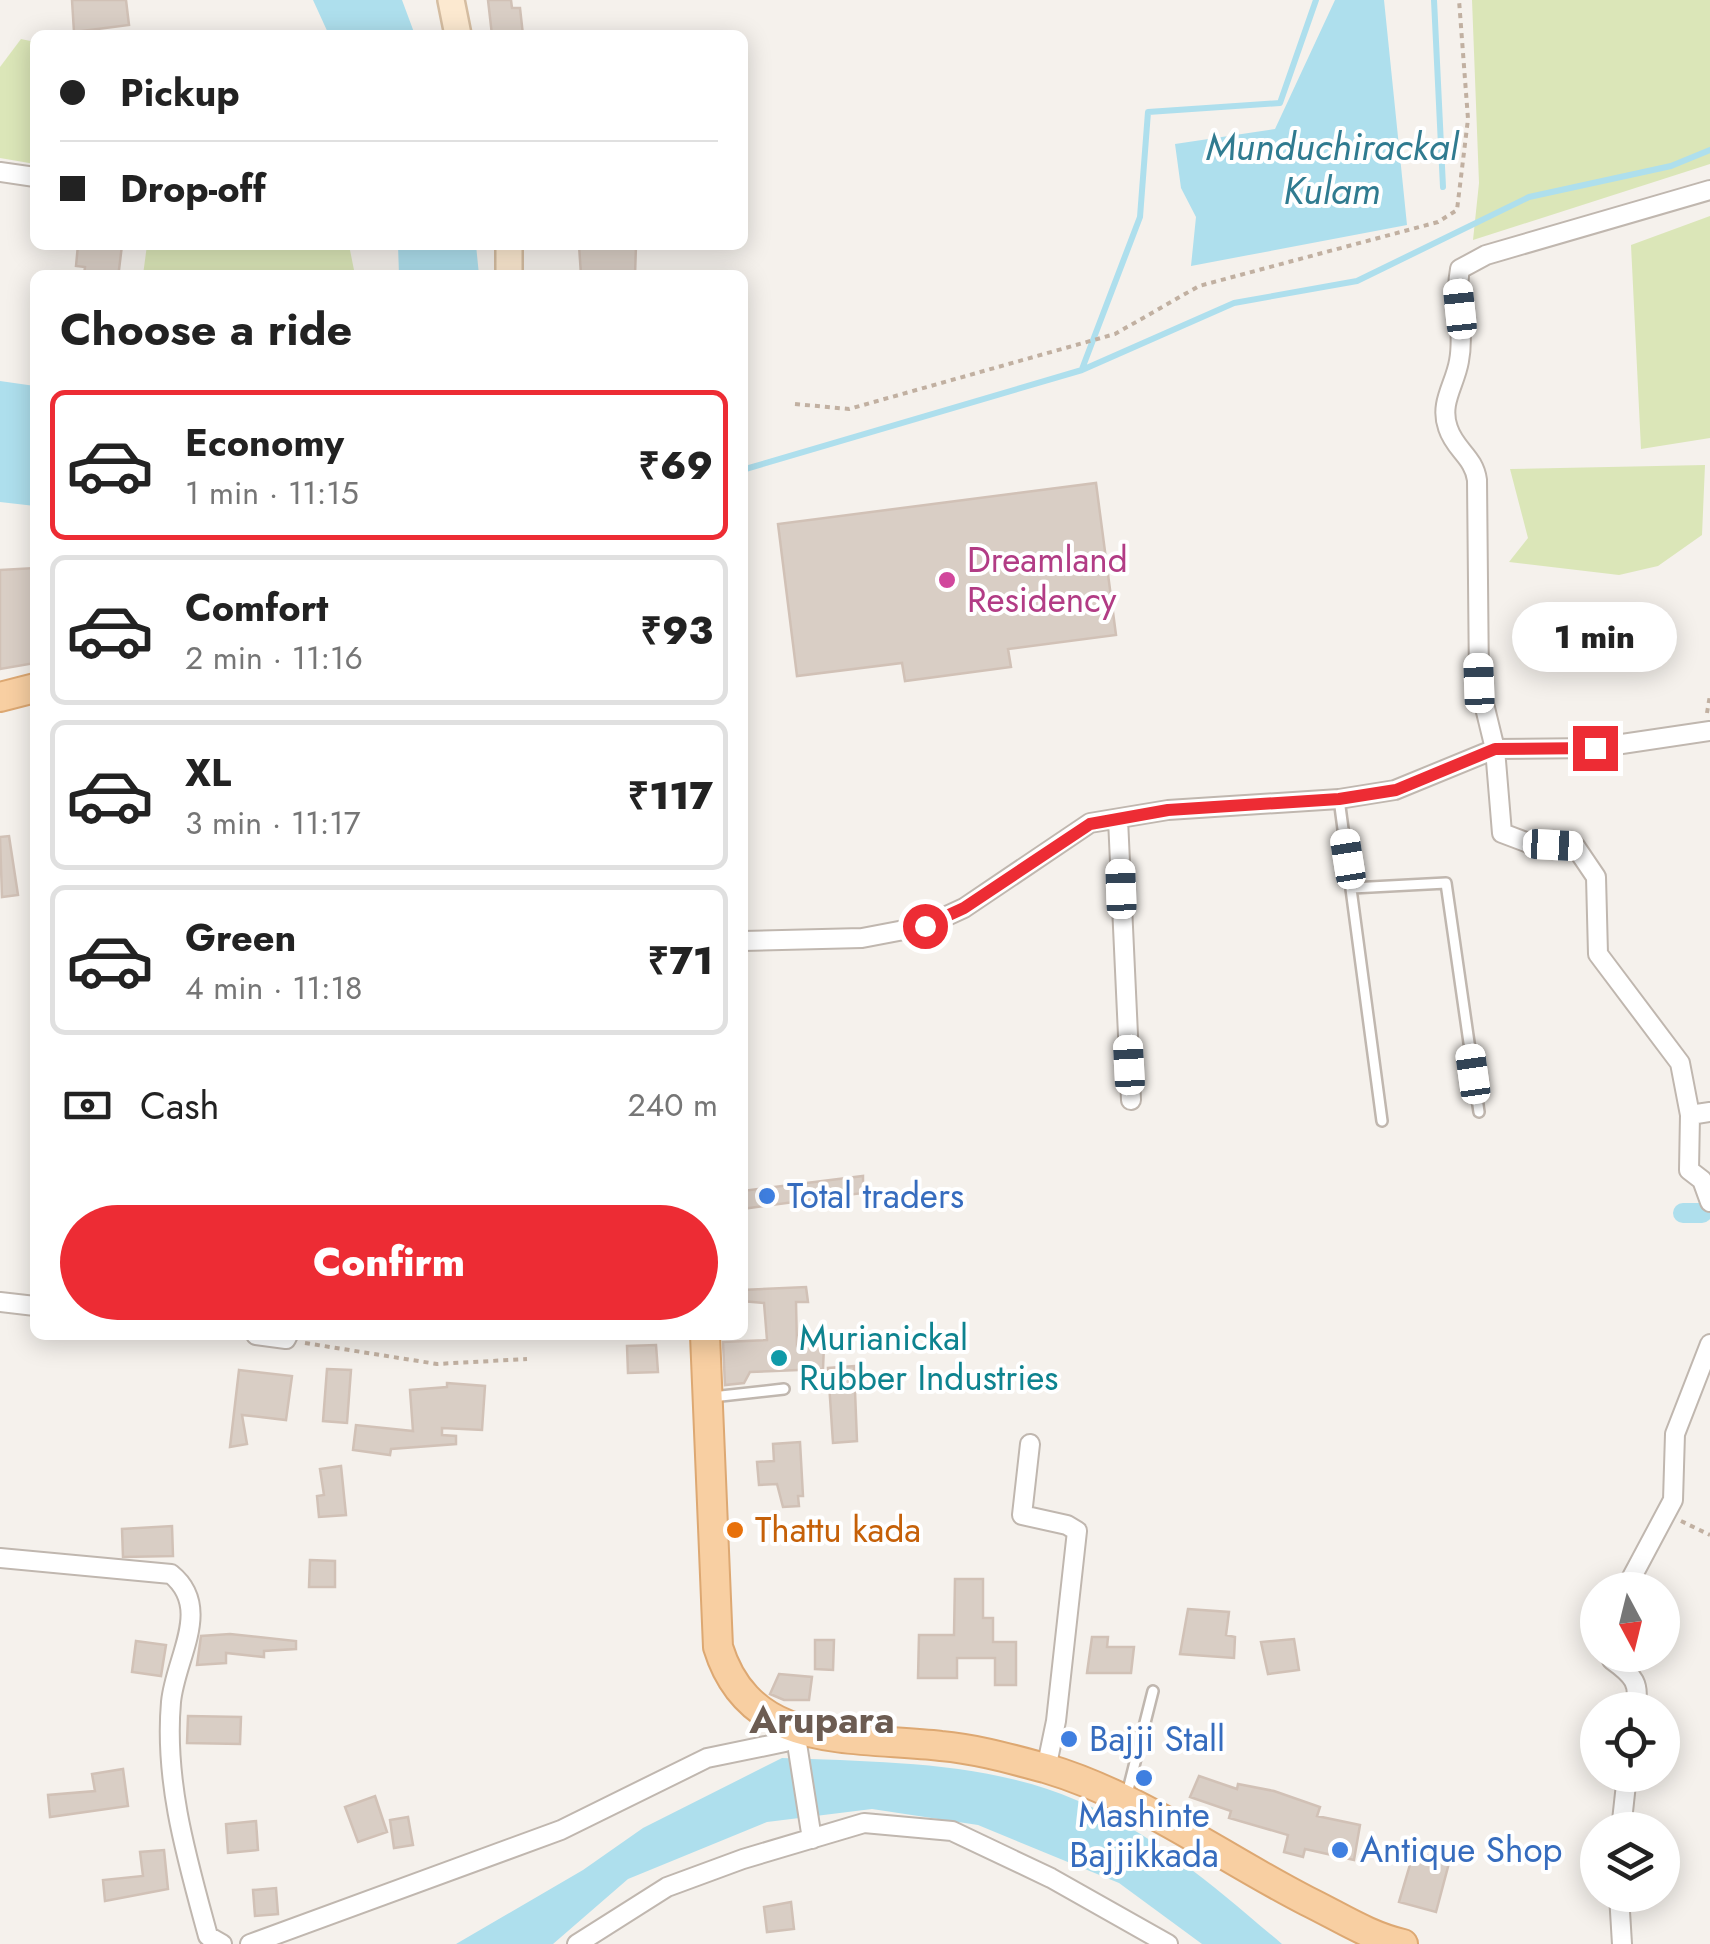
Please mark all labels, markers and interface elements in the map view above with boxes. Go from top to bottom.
text: Pickup [120,65,240,120]
water label: Munduchirackal Kulam [1206,119,1460,218]
text: Drop-off [120,161,266,216]
car [1442,278,1478,340]
text: Choose a ride [60,297,352,362]
text: Economy [185,415,344,470]
icon: car [65,420,155,510]
text: ₹69 [638,438,713,493]
text: 1 min · 11:15 [185,470,359,516]
place label: Dreamland Residency [967,535,1128,625]
marker: Dreamland Residency [936,569,958,591]
text: Comfort [185,580,328,635]
icon: car [65,585,155,675]
text: ₹93 [640,603,713,658]
callout: 1 min [1512,603,1678,673]
text: 1 min [1554,614,1635,660]
text: 2 min · 11:16 [185,635,363,681]
car [1463,652,1495,714]
route end [1573,726,1618,771]
text: XL [185,745,231,800]
icon: car [65,750,155,840]
text: ₹117 [627,768,713,823]
text: 3 min · 11:17 [185,800,361,846]
car [1328,827,1368,891]
car [1522,828,1584,862]
car [1105,858,1137,920]
route start [903,904,948,949]
text: Green [185,910,296,965]
icon: car [65,915,155,1005]
text: ₹71 [647,933,713,988]
text: 4 min · 11:18 [185,965,362,1011]
car [1112,1034,1146,1096]
car [1454,1042,1492,1106]
icon: cash [60,1078,115,1133]
text: Cash [140,1078,220,1133]
text: 240 m [627,1082,718,1128]
place label: Total traders [787,1171,964,1221]
marker: Total traders [756,1185,778,1207]
button: Confirm [60,1205,718,1320]
place label: Murianickal Rubber Industries [799,1313,1058,1403]
marker: Murianickal Rubber Industries [768,1347,790,1369]
place label: Thattu kada [755,1505,921,1555]
marker: Thattu kada [724,1519,746,1541]
north arrow [1580,1572,1680,1672]
map controls [1580,1572,1680,1912]
district label: Arupara [748,1692,895,1747]
button: locate [1580,1692,1680,1792]
place label: Bajji Stall [1089,1714,1225,1764]
marker: Bajji Stall [1058,1728,1080,1750]
marker: Mashinte Bajjikkada [1133,1767,1155,1789]
place label: Mashinte Bajjikkada [1069,1790,1219,1880]
button: layers [1580,1812,1680,1912]
place label: Antique Shop [1360,1825,1562,1875]
marker: Antique Shop [1329,1839,1351,1861]

